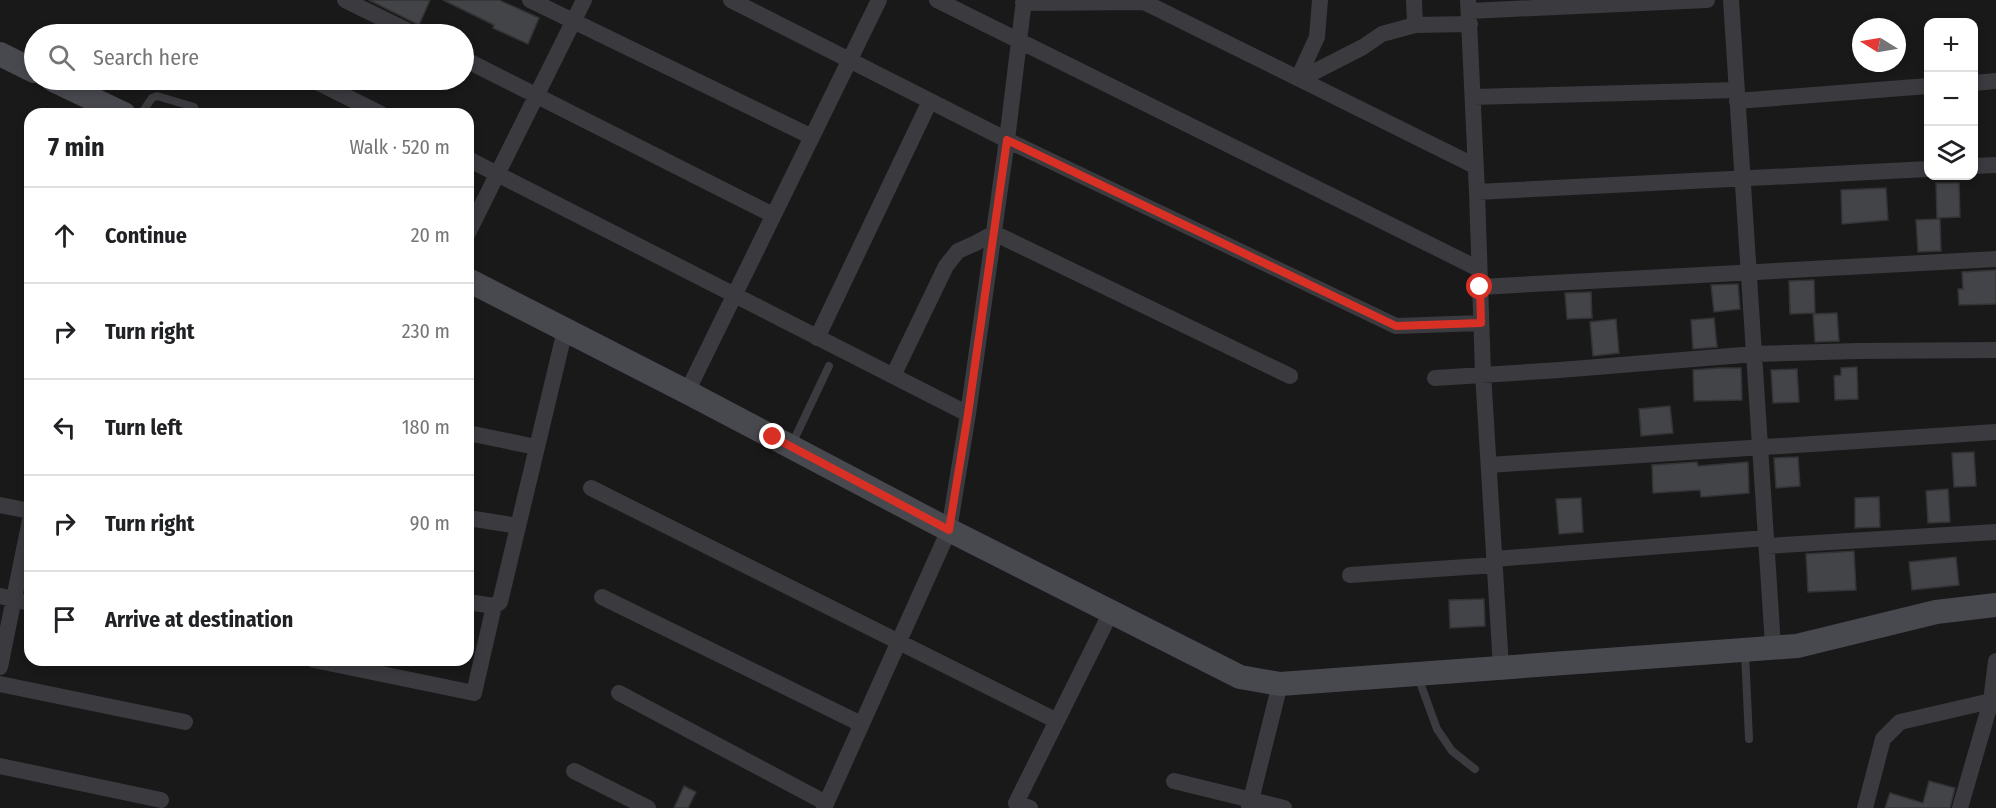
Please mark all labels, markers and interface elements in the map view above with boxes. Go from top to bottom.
north arrow [1852,18,1906,72]
map controls [1924,18,1978,180]
button: + [1924,18,1978,72]
search box [24,24,474,90]
icon: search [45,41,78,74]
text: Search here [93,44,199,71]
button: − [1924,72,1978,126]
button: layers [1924,126,1978,180]
text: 7 min [48,132,105,163]
text: Walk · 520 m [349,135,450,159]
icon: ahead [48,219,81,252]
text: Continue [105,222,187,249]
text: 20 m [411,223,450,247]
route start [1466,273,1492,299]
icon: right [48,315,81,348]
text: Turn right [105,318,194,345]
text: 230 m [402,319,450,343]
icon: left [48,411,81,444]
text: Turn left [105,414,183,441]
text: 180 m [402,415,450,439]
route end [759,423,785,449]
icon: right [48,507,81,540]
text: Turn right [105,510,194,537]
text: 90 m [410,511,450,535]
icon: arrive [48,603,81,636]
text: Arrive at destination [105,606,293,633]

